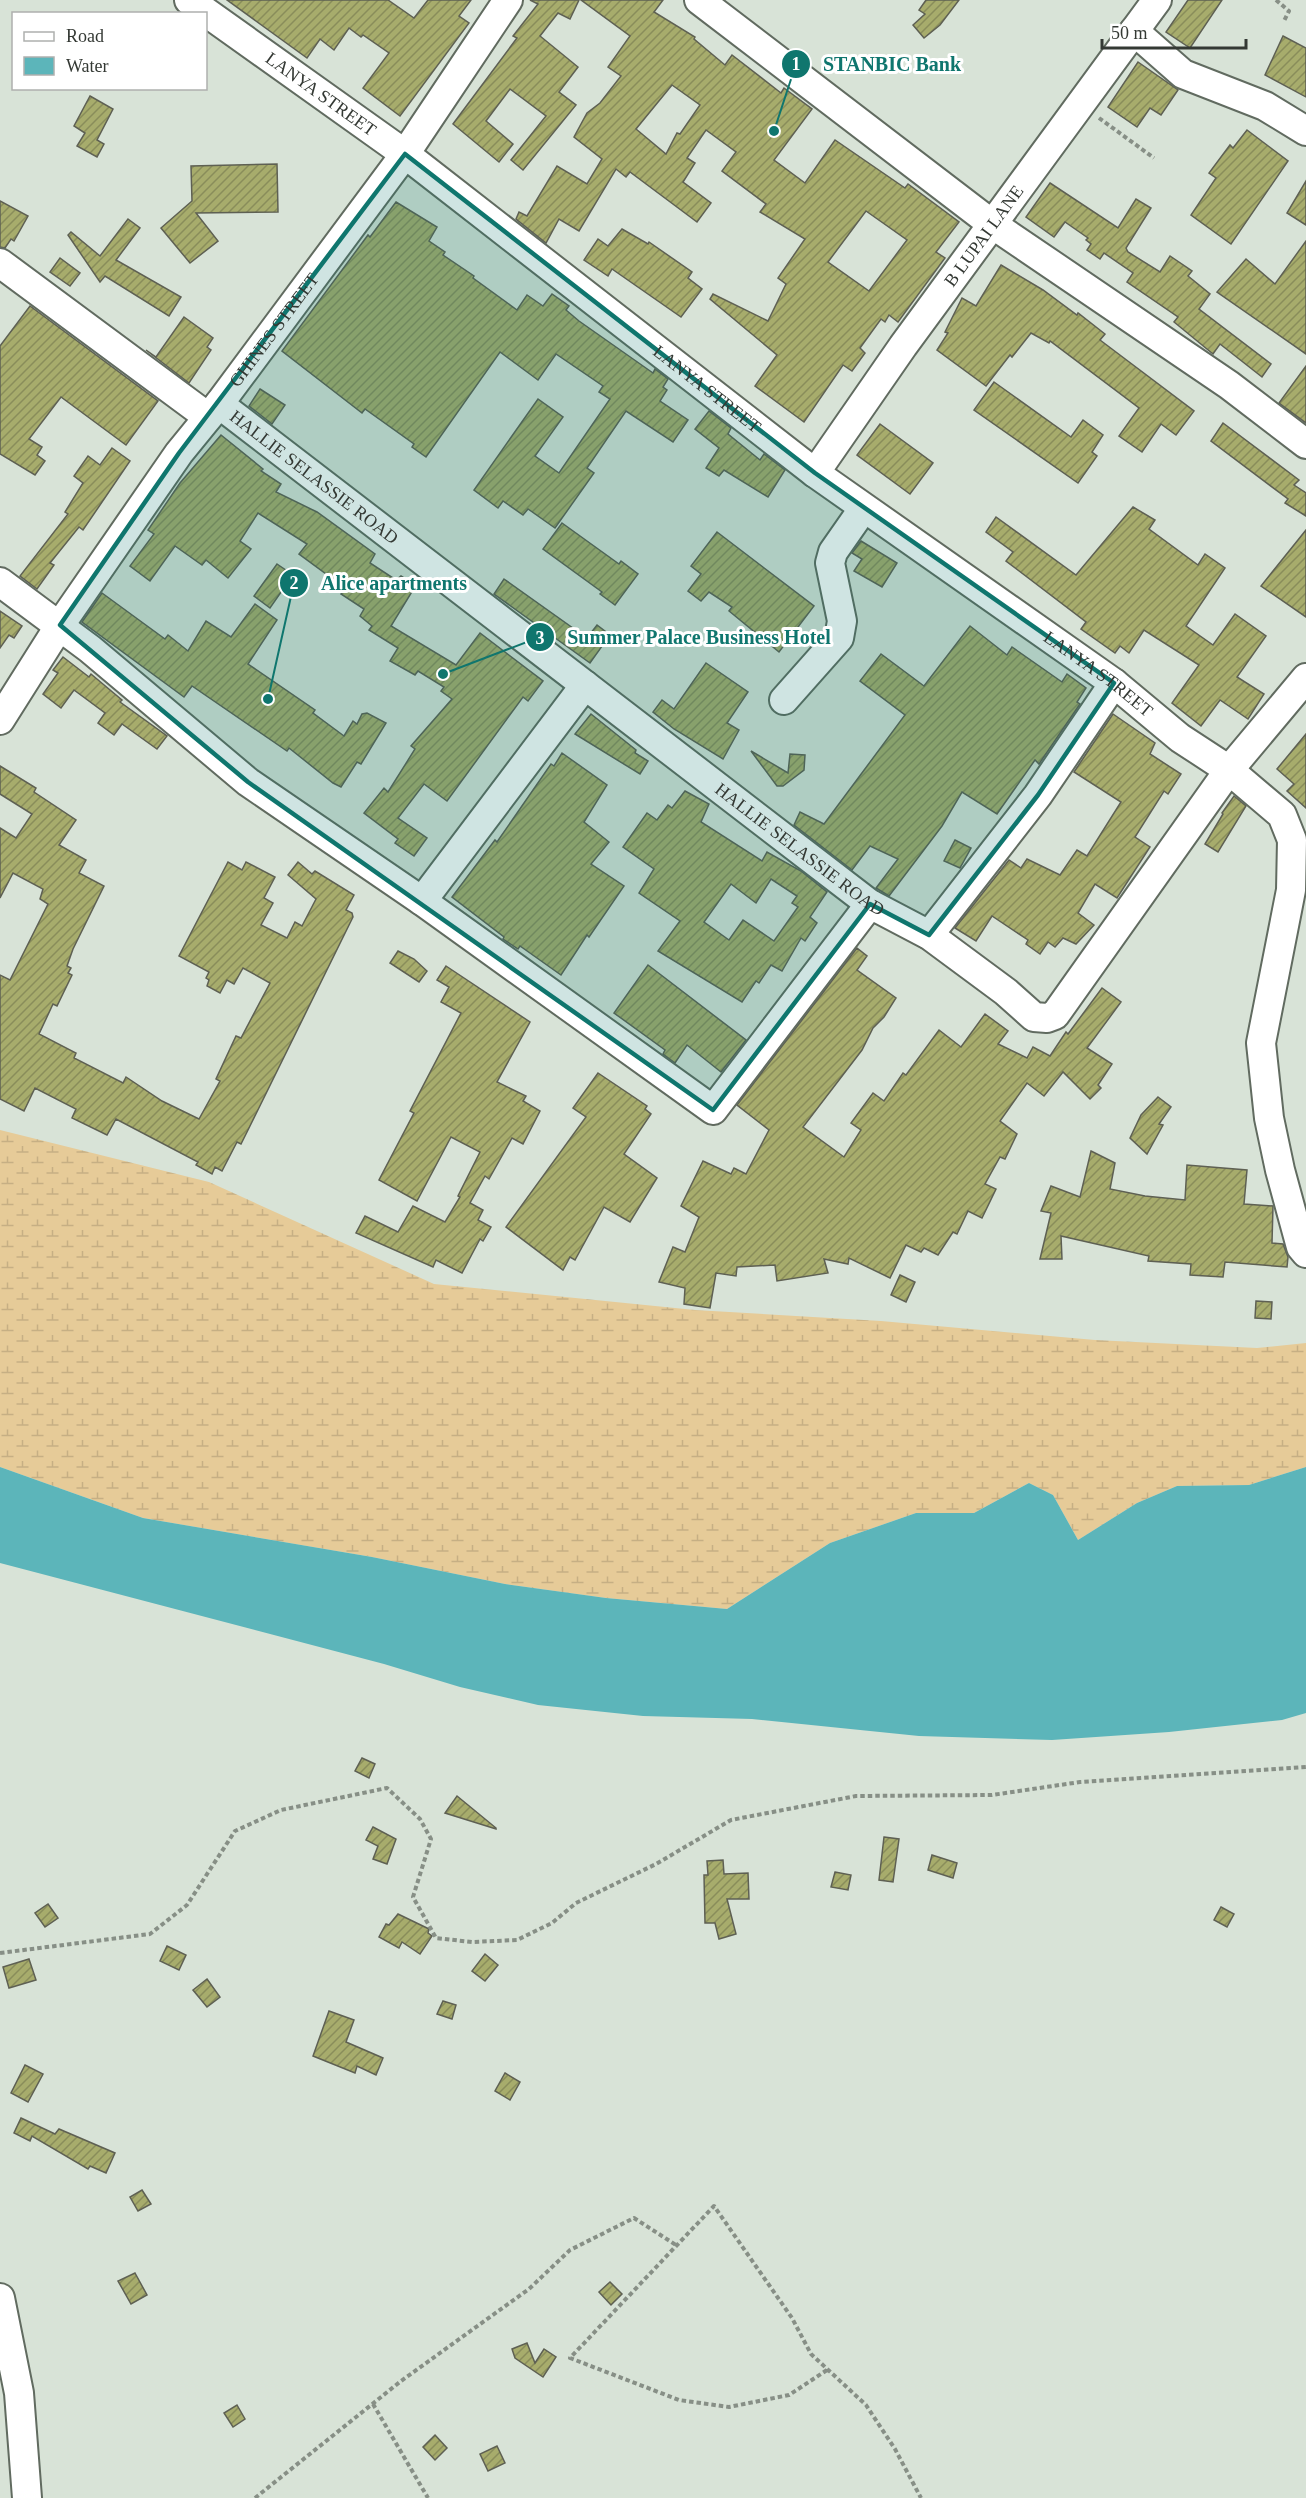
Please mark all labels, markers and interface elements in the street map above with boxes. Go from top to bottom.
legend [12,12,207,90]
scale bar [1102,12,1246,50]
text: 50 m [1111,23,1148,43]
text: Road [66,26,104,46]
callout: STANBIC Bank [781,45,973,83]
street label: LANYA STREET [262,48,380,140]
text: STANBIC Bank [823,53,962,75]
text: 1 [792,54,801,74]
text: Water [66,56,109,76]
street label: B LUPAI LANE [940,182,1027,290]
street label: GHINES STREET [225,269,323,391]
street label: LANYA STREET [649,341,765,437]
street label: HALLIE SELASSIE ROAD [226,406,402,548]
callout: Alice apartments [279,564,479,602]
text: Alice apartments [321,572,467,595]
text: 2 [290,573,299,593]
callout: Summer Palace Business Hotel [525,618,843,656]
text: Summer Palace Business Hotel [567,626,831,648]
street label: LANYA STREET [1040,627,1157,721]
text: 3 [536,628,545,648]
street label: HALLIE SELASSIE ROAD [711,779,888,920]

